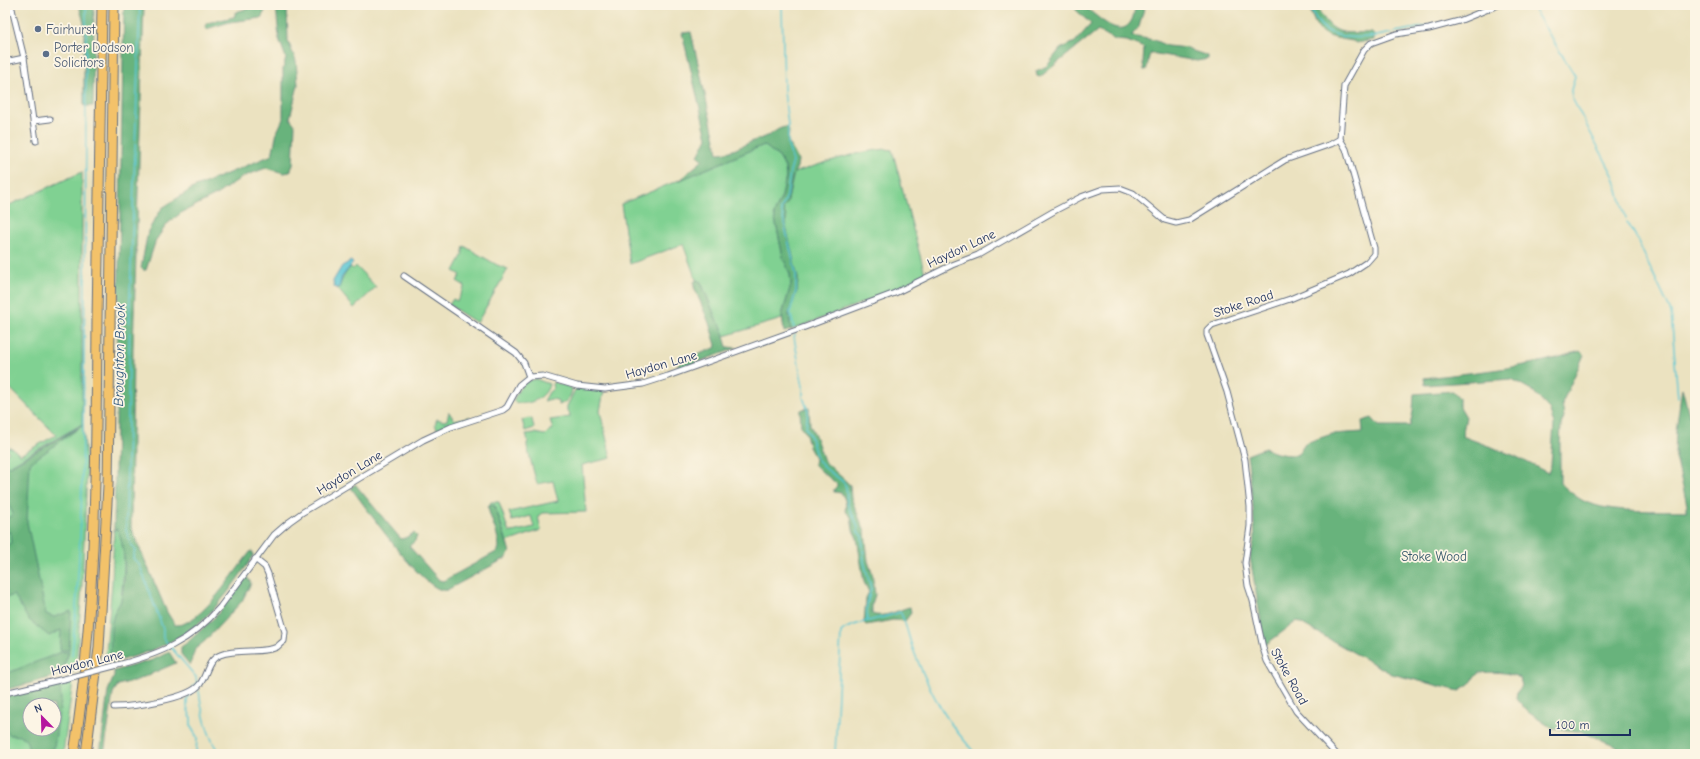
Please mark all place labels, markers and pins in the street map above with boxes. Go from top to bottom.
place label: Fairhurst [46,22,97,37]
marker: Fairhurst [33,24,43,34]
place label: Porter Dodson Solicitors [54,40,134,70]
marker: Porter Dodson Solicitors [41,49,51,59]

